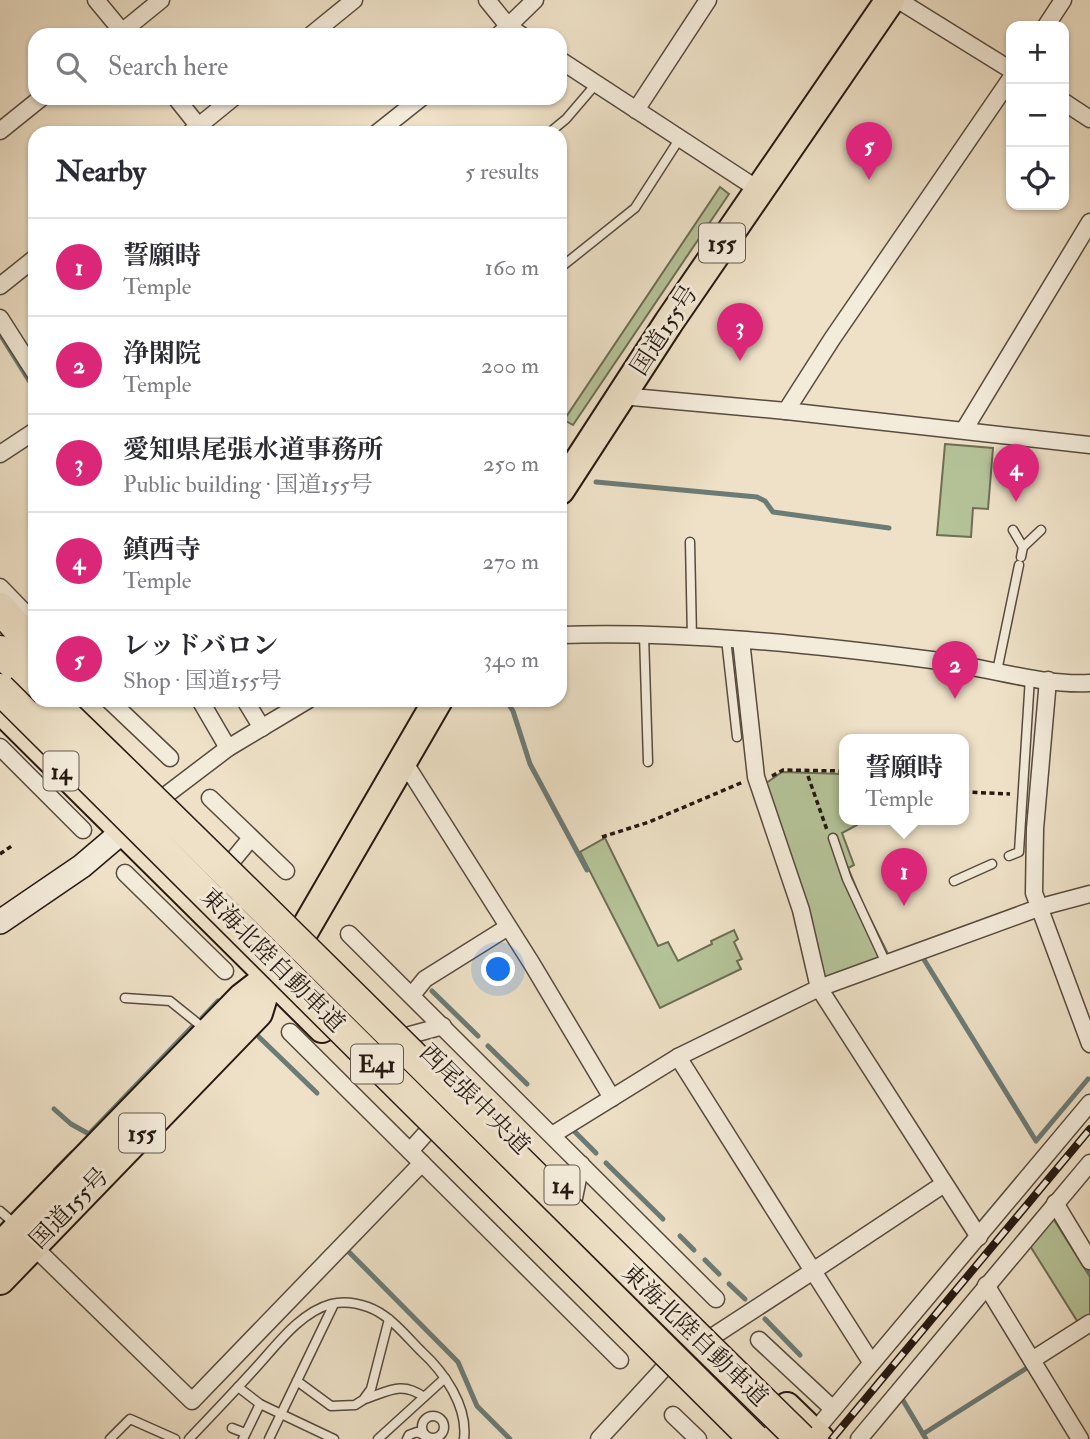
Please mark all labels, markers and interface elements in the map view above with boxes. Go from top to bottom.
map controls [1006,21,1069,210]
button: + [1006,21,1069,84]
search box [28,28,567,105]
icon: search [52,48,90,86]
text: Search here [108,51,228,83]
button: − [1006,84,1069,147]
pin: 5 [846,122,892,180]
button: locate [1006,147,1069,210]
text: Nearby [56,153,146,190]
text: 5 results [465,157,539,186]
road number: 155 [699,224,745,262]
text: 誓願時 [123,240,201,272]
text: 1 [75,253,83,282]
text: 160 m [485,253,539,282]
text: Temple [123,272,191,301]
street label: 国道155号 [624,279,705,381]
pin: 3 [717,303,763,361]
text: 浄閑院 [123,338,201,370]
text: 2 [73,351,85,380]
text: 200 m [481,351,539,380]
text: Temple [123,370,191,399]
text: 愛知県尾張水道事務所 [123,434,383,466]
pin: 4 [993,444,1039,502]
text: 3 [75,449,83,478]
text: 250 m [483,449,539,478]
text: Public building · 国道155号 [123,470,373,499]
text: 鎮西寺 [123,534,201,566]
text: 4 [73,547,85,576]
text: 270 m [482,547,539,576]
text: Temple [123,566,191,595]
text: レッドバロン [123,630,278,662]
pin: 2 [932,641,978,699]
text: 5 [74,645,84,674]
text: 340 m [483,645,539,674]
text: Shop · 国道155号 [123,666,282,695]
popup [839,734,969,825]
road number: 14 [43,751,78,790]
text: 誓願時 [865,752,943,784]
text: Temple [865,784,933,813]
pin: 1 [881,848,927,906]
street label: 東海北陸自動車道 [194,882,351,1039]
your location [481,952,515,986]
street label: 西尾張中央道 [413,1037,537,1161]
road number: E41 [351,1044,403,1084]
road number: 155 [119,1114,165,1152]
street label: 国道155号 [23,1161,116,1256]
road number: 14 [544,1166,580,1204]
street label: 東海北陸自動車道 [615,1258,774,1413]

